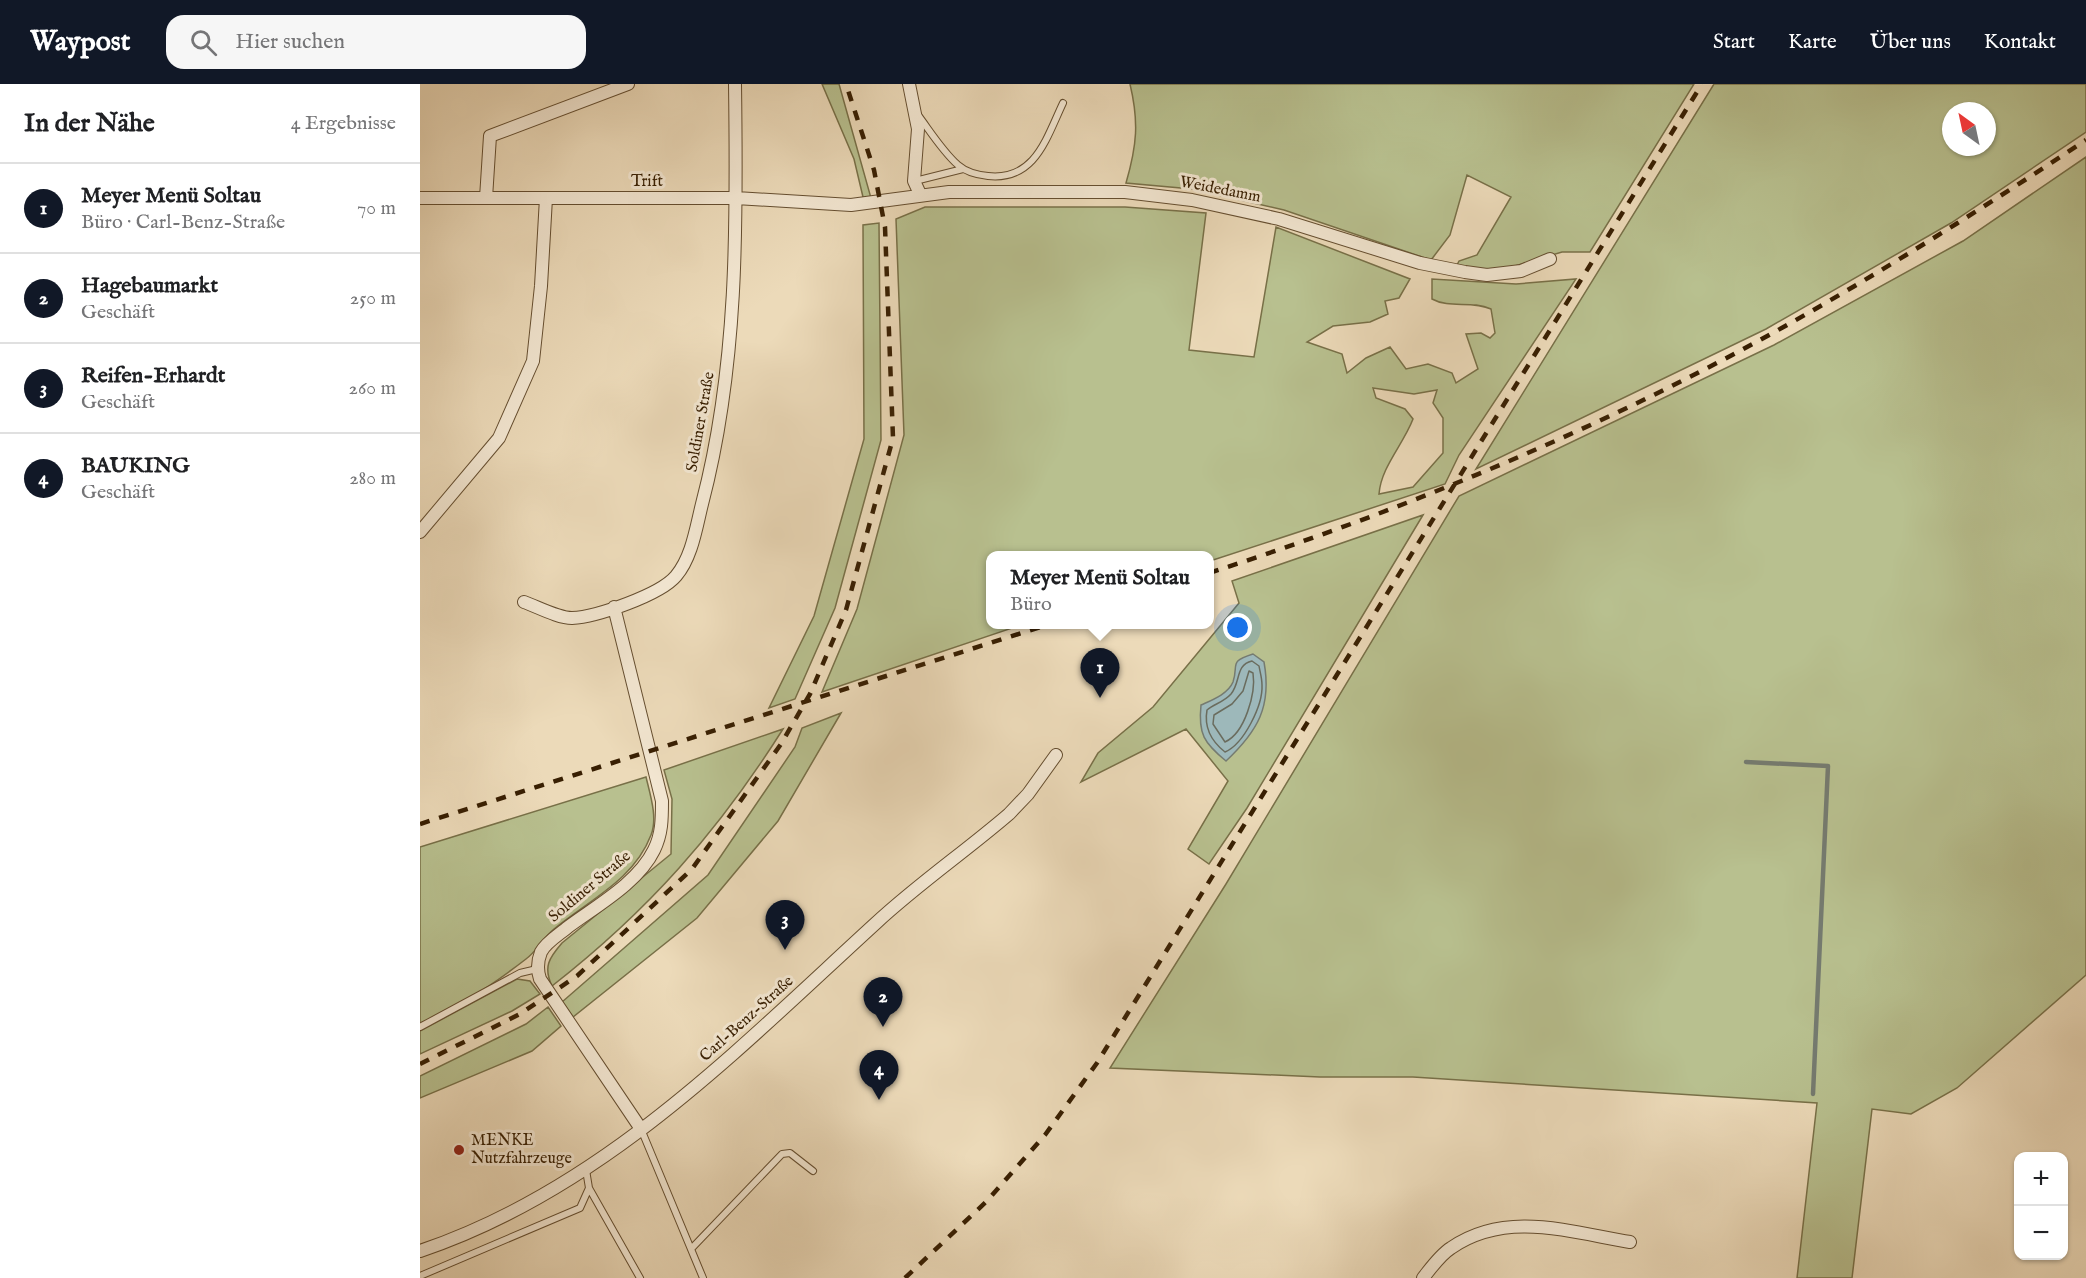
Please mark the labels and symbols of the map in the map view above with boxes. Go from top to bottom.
north arrow [1942,102,1996,156]
street label: Trift [631,172,663,192]
street label: Weidedamm [1178,172,1262,208]
street label: Soldiner Straße [682,370,720,474]
your location [1223,613,1252,642]
pin: 1 [1080,648,1120,698]
street label: Soldiner Straße [545,847,635,927]
pin: 3 [766,900,805,950]
street label: Carl-Benz-Straße [696,972,798,1066]
pin: 2 [864,978,902,1027]
pin: 4 [860,1050,898,1100]
place label: MENKE Nutzfahrzeuge [471,1131,572,1169]
marker: MENKE Nutzfahrzeuge [452,1143,466,1157]

